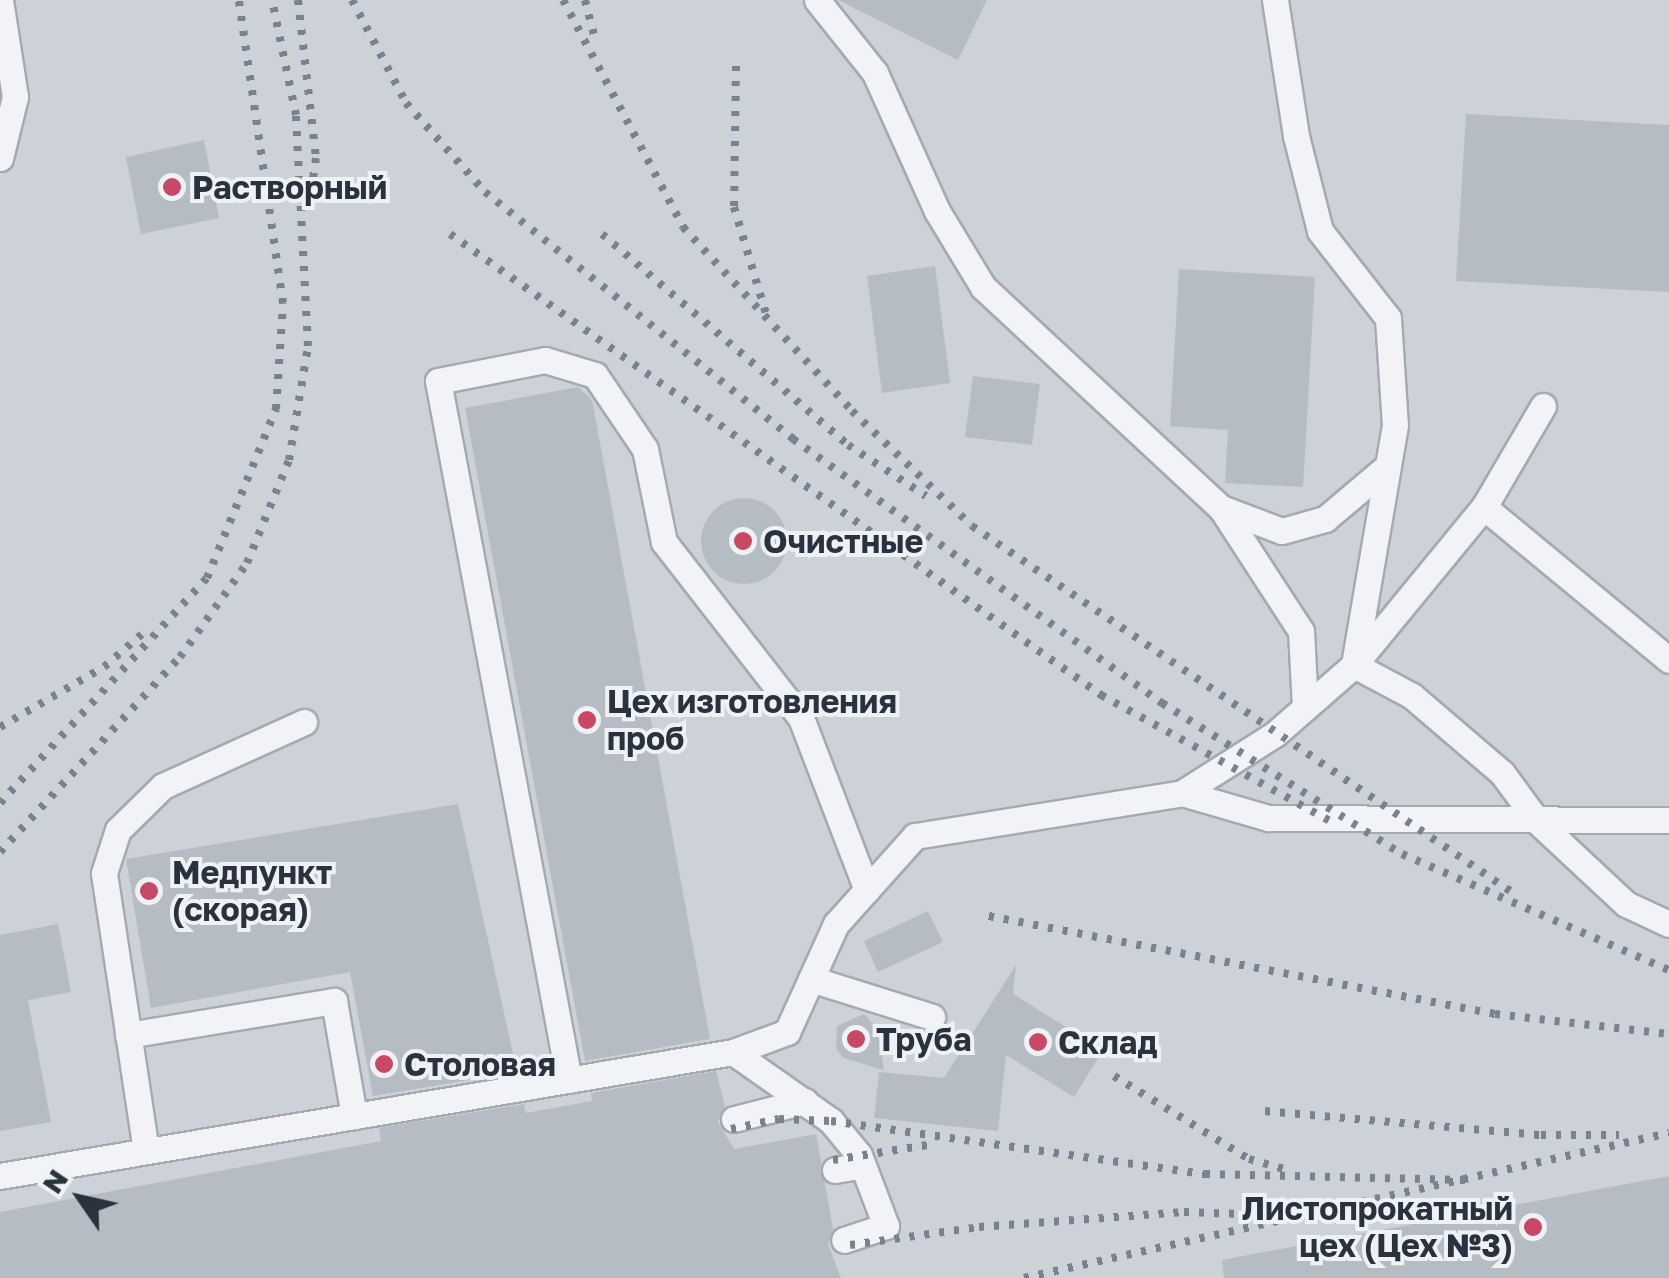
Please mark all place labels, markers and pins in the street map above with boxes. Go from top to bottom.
place label: Растворный [192,168,387,206]
marker: Растворный [161,176,183,198]
place label: Очистные [763,522,923,560]
marker: Очистные [732,530,754,552]
place label: Цех изготовления проб [607,683,897,758]
marker: Цех изготовления проб [576,709,598,731]
place label: Медпункт (скорая) [172,854,332,929]
marker: Медпункт (скорая) [136,878,162,904]
place label: Труба [876,1020,972,1058]
place label: Склад [1058,1023,1157,1061]
marker: Труба [845,1028,867,1050]
marker: Склад [1027,1031,1049,1053]
place label: Столовая [404,1045,556,1083]
marker: Столовая [373,1053,395,1075]
place label: Листопрокатный цех (Цех №3) [1242,1190,1513,1265]
marker: Листопрокатный цех (Цех №3) [1522,1216,1544,1238]

